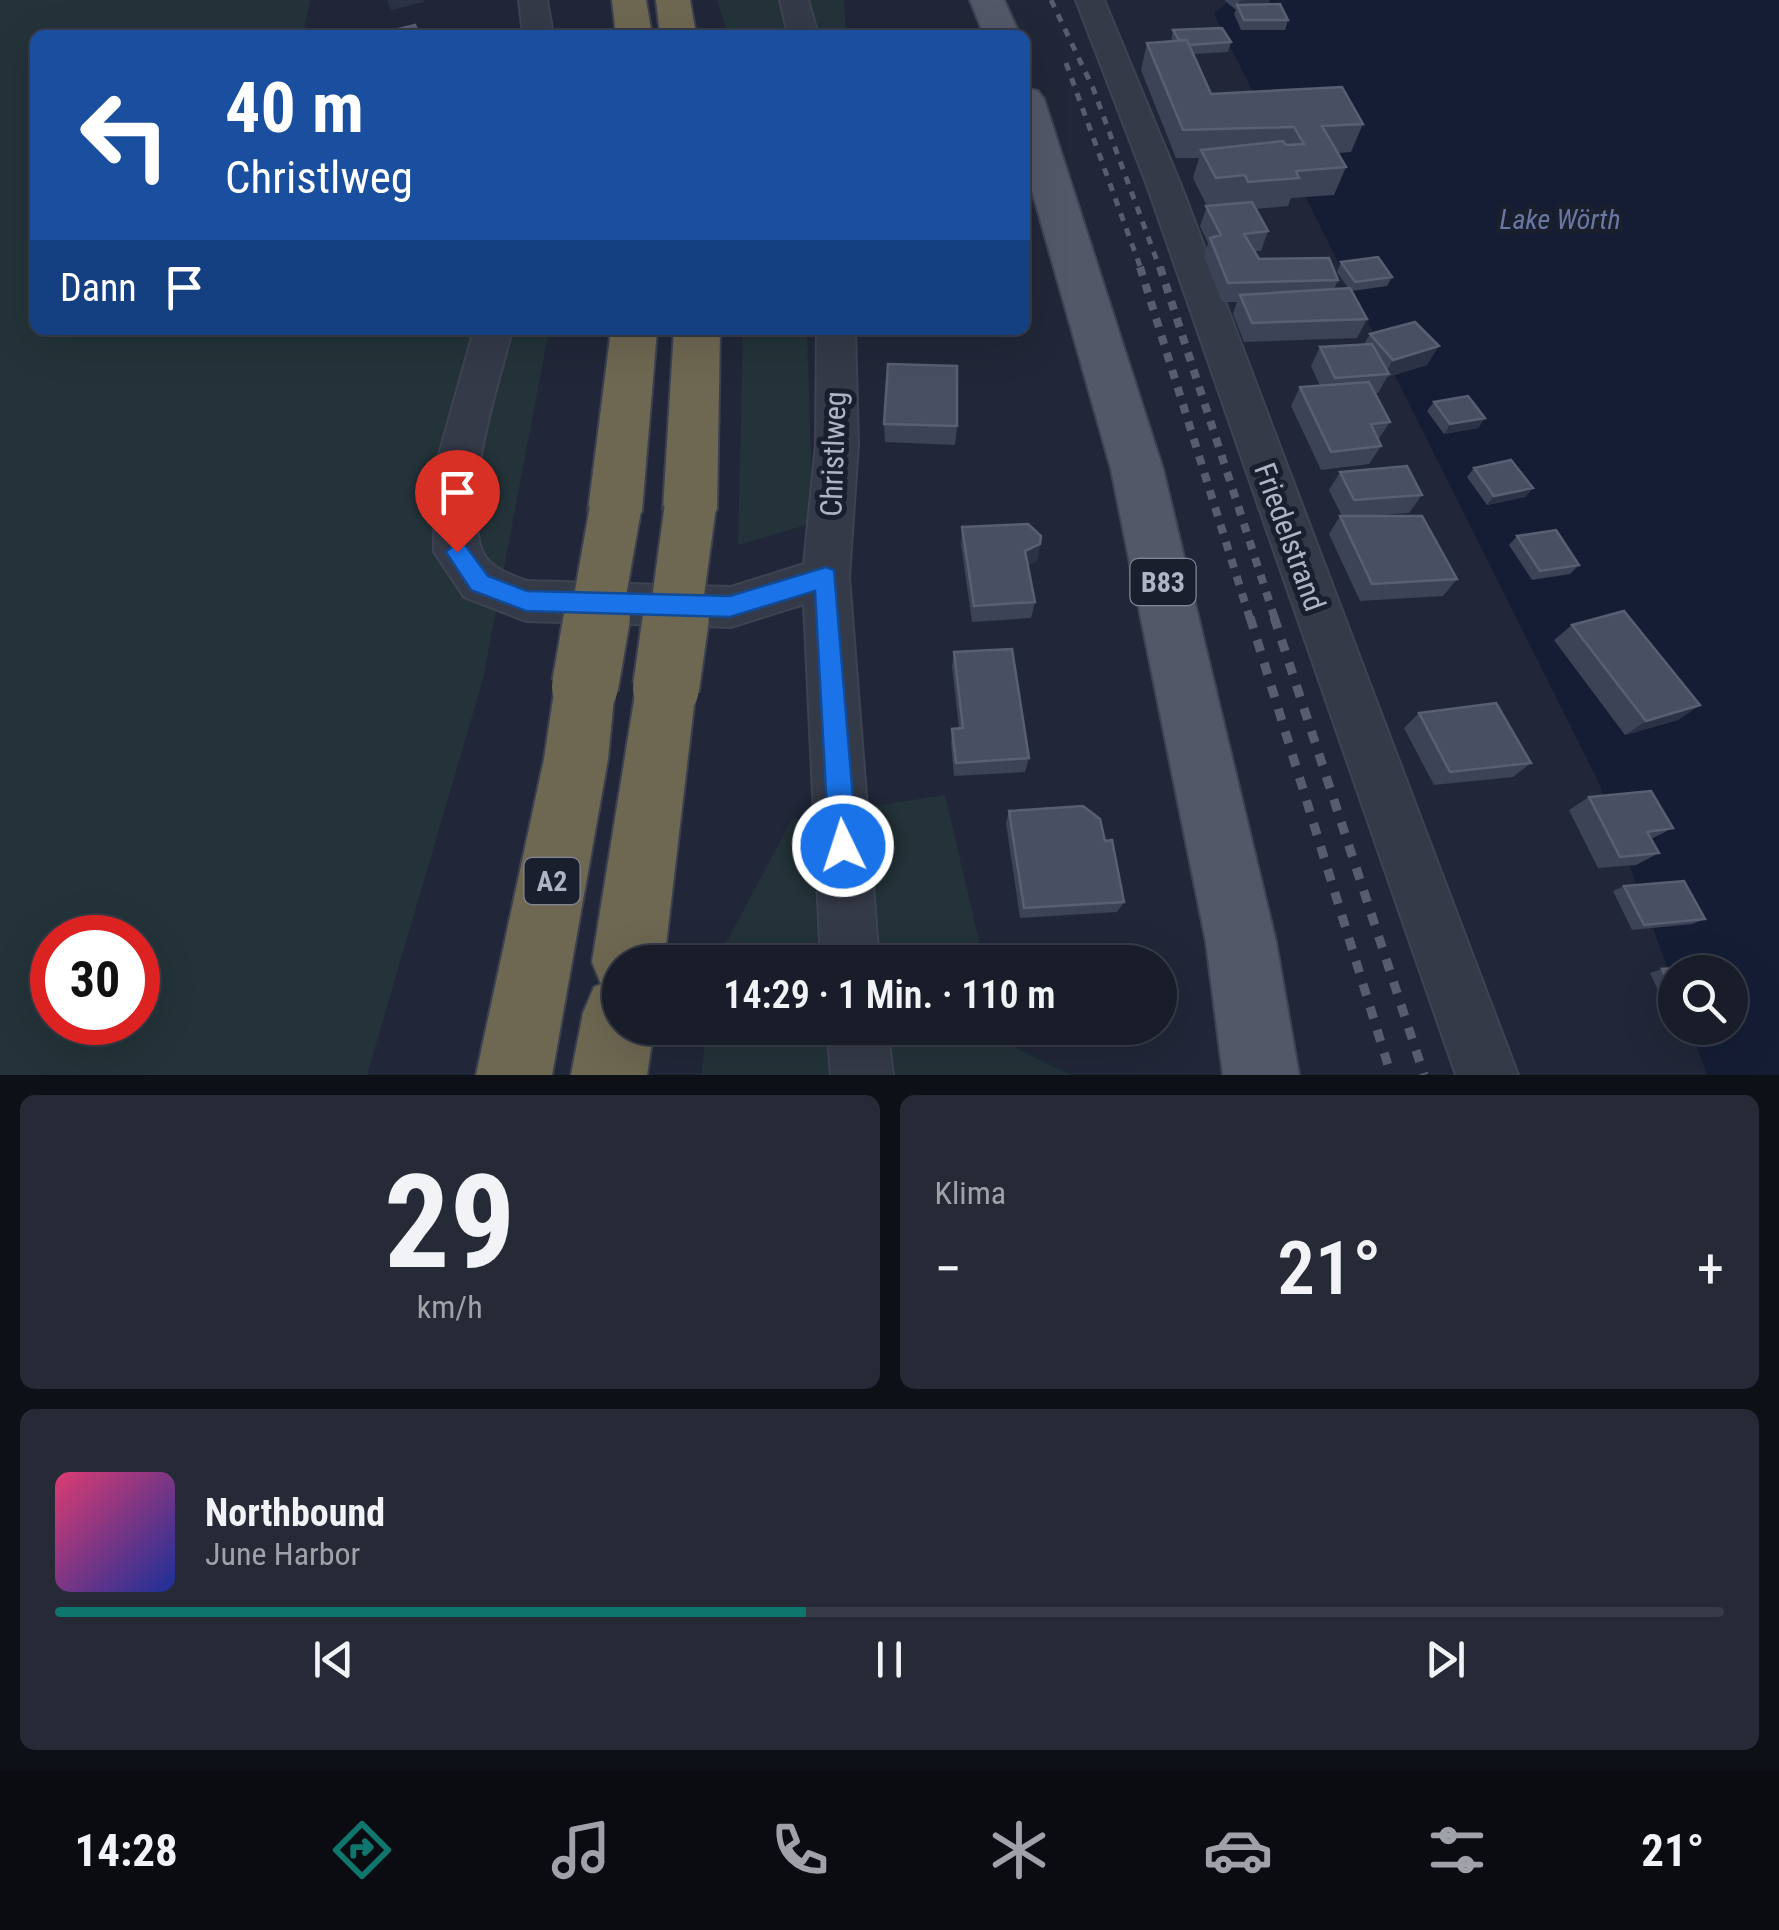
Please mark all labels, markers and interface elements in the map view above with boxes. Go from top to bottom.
text: 40 m [225,67,364,149]
icon: left [60,70,190,200]
text: Christlweg [225,151,413,204]
water label: Lake Wörth [1500,203,1621,236]
icon: arrive [157,260,212,315]
text: Dann [60,266,137,310]
street label: Christlweg [813,391,853,517]
pin [415,450,500,553]
street label: Friedelstrand [1247,458,1333,616]
icon: arrive [430,465,485,520]
road number: B83 [1130,559,1196,605]
position arrow [791,794,895,898]
road number: A2 [524,858,580,904]
speed limit sign: 30 [30,915,160,1045]
map controls [1658,955,1748,1045]
button: search [1658,955,1748,1045]
text: 14:29 · 1 Min. · 110 m [723,973,1056,1017]
text: 29 [384,1146,515,1299]
text: Klima [935,1174,1006,1212]
text: 21° [1277,1224,1382,1312]
text: − [935,1237,962,1301]
text: + [1697,1237,1724,1301]
text: km/h [417,1288,483,1326]
text: Northbound [205,1491,385,1535]
text: June Harbor [205,1535,360,1573]
icon: previous [306,1632,361,1687]
icon: pause [862,1632,917,1687]
icon: next [1418,1632,1473,1687]
icon: directions [327,1815,397,1885]
icon: music [546,1815,616,1885]
icon: phone [765,1815,835,1885]
icon: climate [984,1815,1054,1885]
icon: car [1203,1815,1273,1885]
icon: filters [1422,1815,1492,1885]
text: 14:28 [75,1824,178,1877]
text: 21° [1641,1824,1704,1877]

